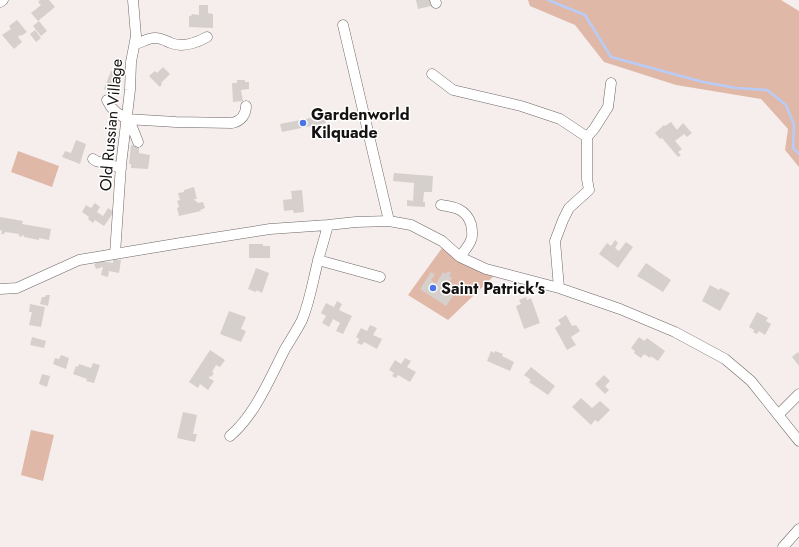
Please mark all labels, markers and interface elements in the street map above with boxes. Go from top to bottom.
street label: Old Russian Village [94,58,128,192]
place label: Gardenworld Kilquade [311,103,410,144]
marker: Gardenworld Kilquade [298,118,308,128]
place label: Saint Patrick's [441,277,545,300]
marker: Saint Patrick's [428,283,438,293]

